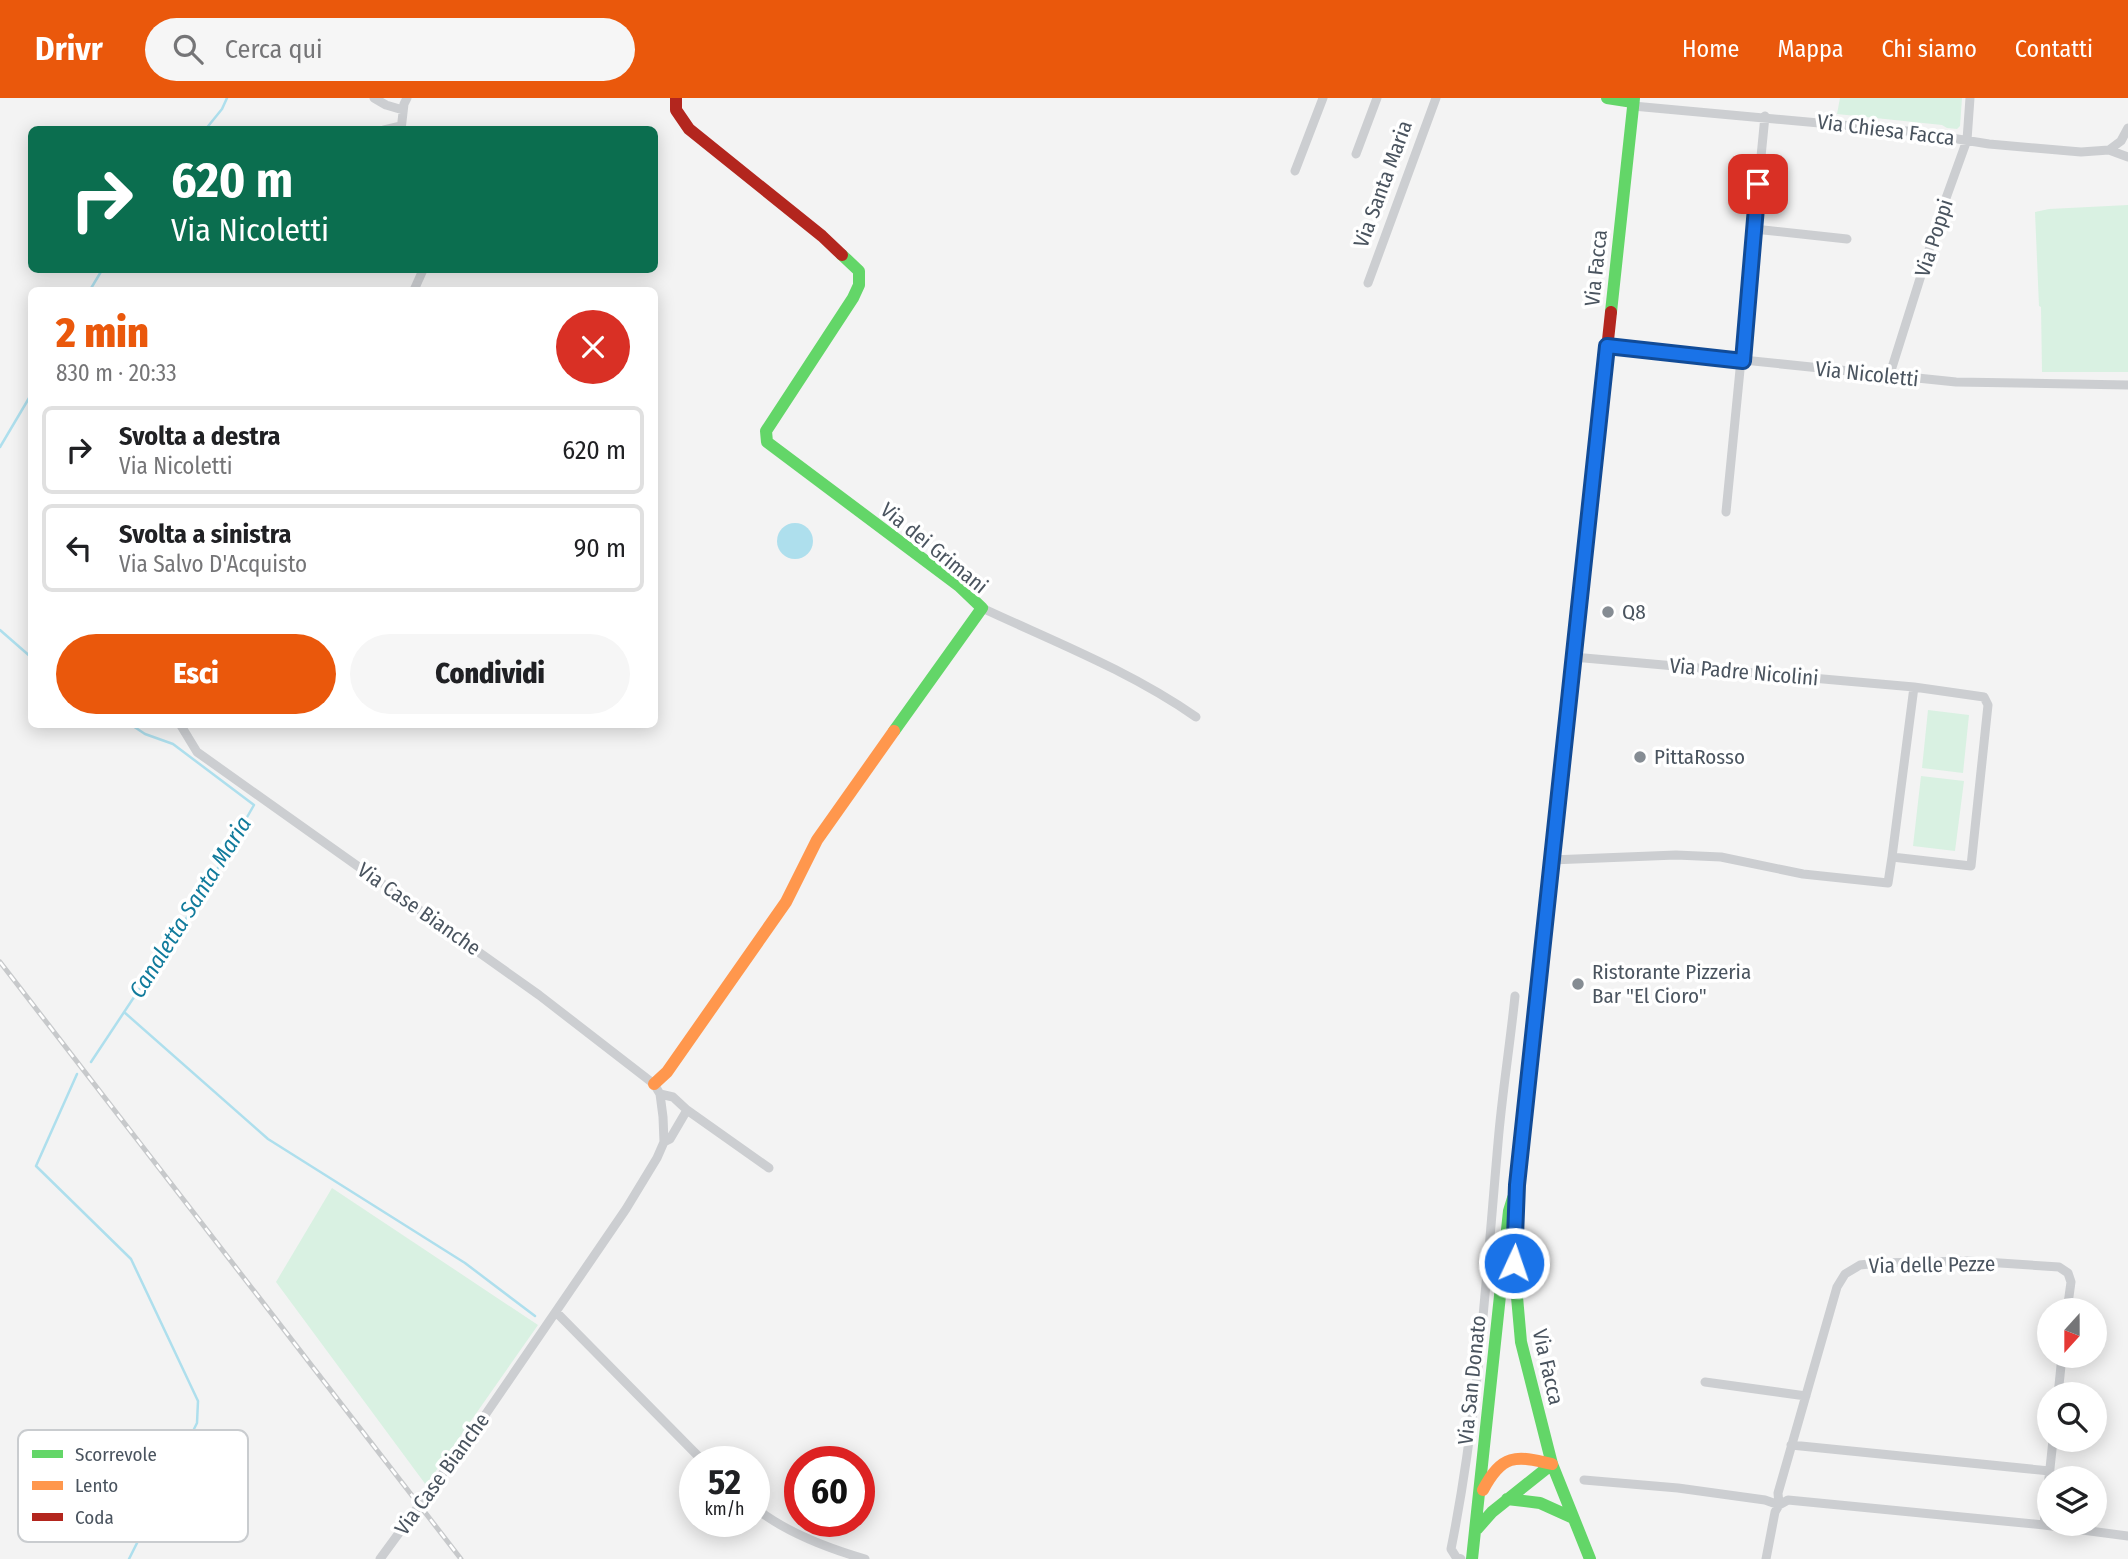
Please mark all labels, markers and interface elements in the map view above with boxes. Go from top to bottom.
search box [145,18,635,81]
text: Drivr [35,29,103,69]
icon: search [169,30,207,68]
text: Cerca qui [225,34,323,65]
text: Home [1682,35,1739,63]
text: Mappa [1777,35,1843,63]
text: Chi siamo [1881,35,1977,63]
text: Contatti [2015,35,2093,63]
street label: Via Chiesa Facca [1816,109,1956,151]
street label: Via Santa Maria [1348,117,1418,251]
text: 620 m [171,151,293,210]
icon: right [56,154,147,245]
pin [1728,154,1788,214]
icon: arrive [1739,165,1777,203]
street label: Via Poppi [1909,196,1959,280]
text: Via Nicoletti [171,211,329,249]
street label: Via Facca [1579,228,1613,308]
text: 2 min [56,308,149,358]
button: close [556,310,630,384]
street label: Via Nicoletti [1814,356,1920,392]
text: 830 m · 20:33 [56,359,177,387]
text: Svolta a destra [119,421,280,452]
icon: right [60,431,98,469]
text: 620 m [562,435,626,466]
text: Via Nicoletti [119,452,233,480]
street label: Via dei Grimani [875,497,993,599]
text: Svolta a sinistra [119,519,291,550]
icon: left [60,529,98,567]
text: 90 m [574,533,626,564]
text: Via Salvo D'Acquisto [119,550,307,578]
place label: Q8 [1622,599,1646,625]
marker: Q8 [1600,604,1616,620]
button: Esci [56,634,336,714]
button: Condividi [350,634,630,714]
street label: Via Padre Nicolini [1668,653,1820,691]
place label: PittaRosso [1654,744,1745,770]
marker: PittaRosso [1632,749,1648,765]
water label: Canaletta Santa Maria [123,811,257,1003]
street label: Via Case Bianche [352,857,486,961]
place label: Ristorante Pizzeria Bar "El Cioro" [1592,959,1751,1009]
marker: Ristorante Pizzeria Bar "El Cioro" [1570,976,1586,992]
position arrow [1477,1226,1551,1300]
street label: Via delle Pezze [1869,1251,1995,1279]
north arrow [2037,1298,2107,1368]
map controls [2037,1298,2107,1536]
street label: Via San Donato [1452,1314,1492,1446]
street label: Via Facca [1527,1327,1569,1407]
button: search [2037,1382,2107,1452]
street label: Via Case Bianche [389,1408,495,1540]
legend [18,1430,248,1542]
text: Scorrevole [75,1443,157,1466]
speed limit sign: 60 [784,1446,875,1537]
text: 52 [708,1461,741,1503]
button: layers [2037,1466,2107,1536]
text: Lento [75,1474,118,1497]
text: km/h [704,1498,745,1520]
text: Coda [75,1506,114,1529]

